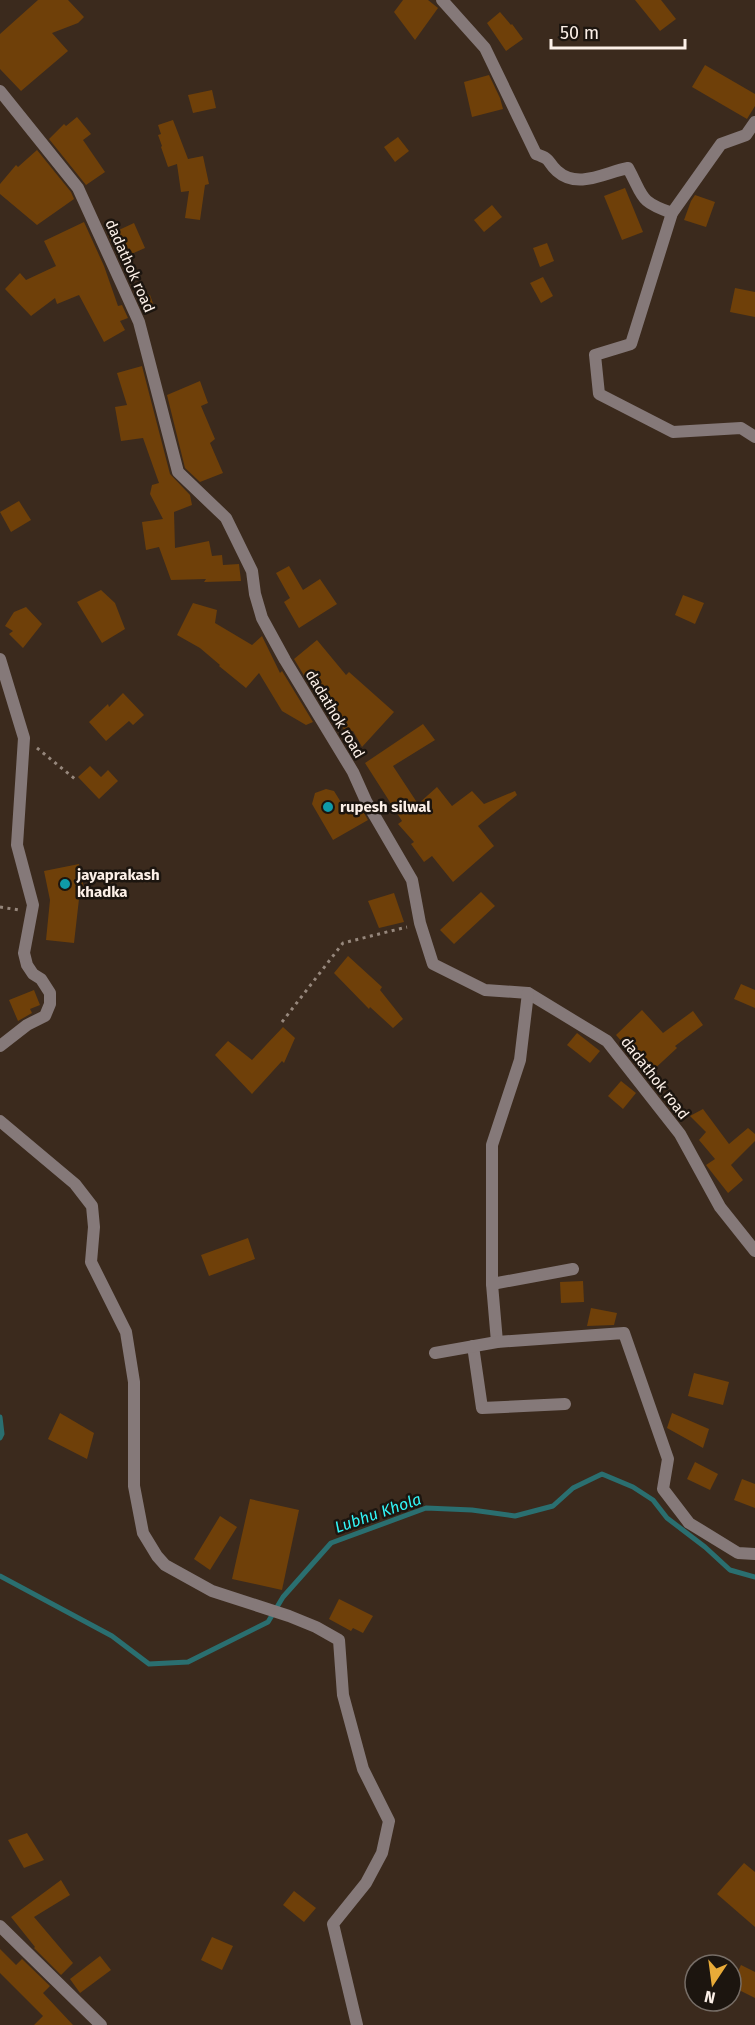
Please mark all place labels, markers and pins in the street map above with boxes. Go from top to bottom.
place label: rupesh silwal [340,798,431,816]
marker: rupesh silwal [321,800,335,814]
place label: jayaprakash khadka [76,866,160,901]
marker: jayaprakash khadka [58,877,72,891]

